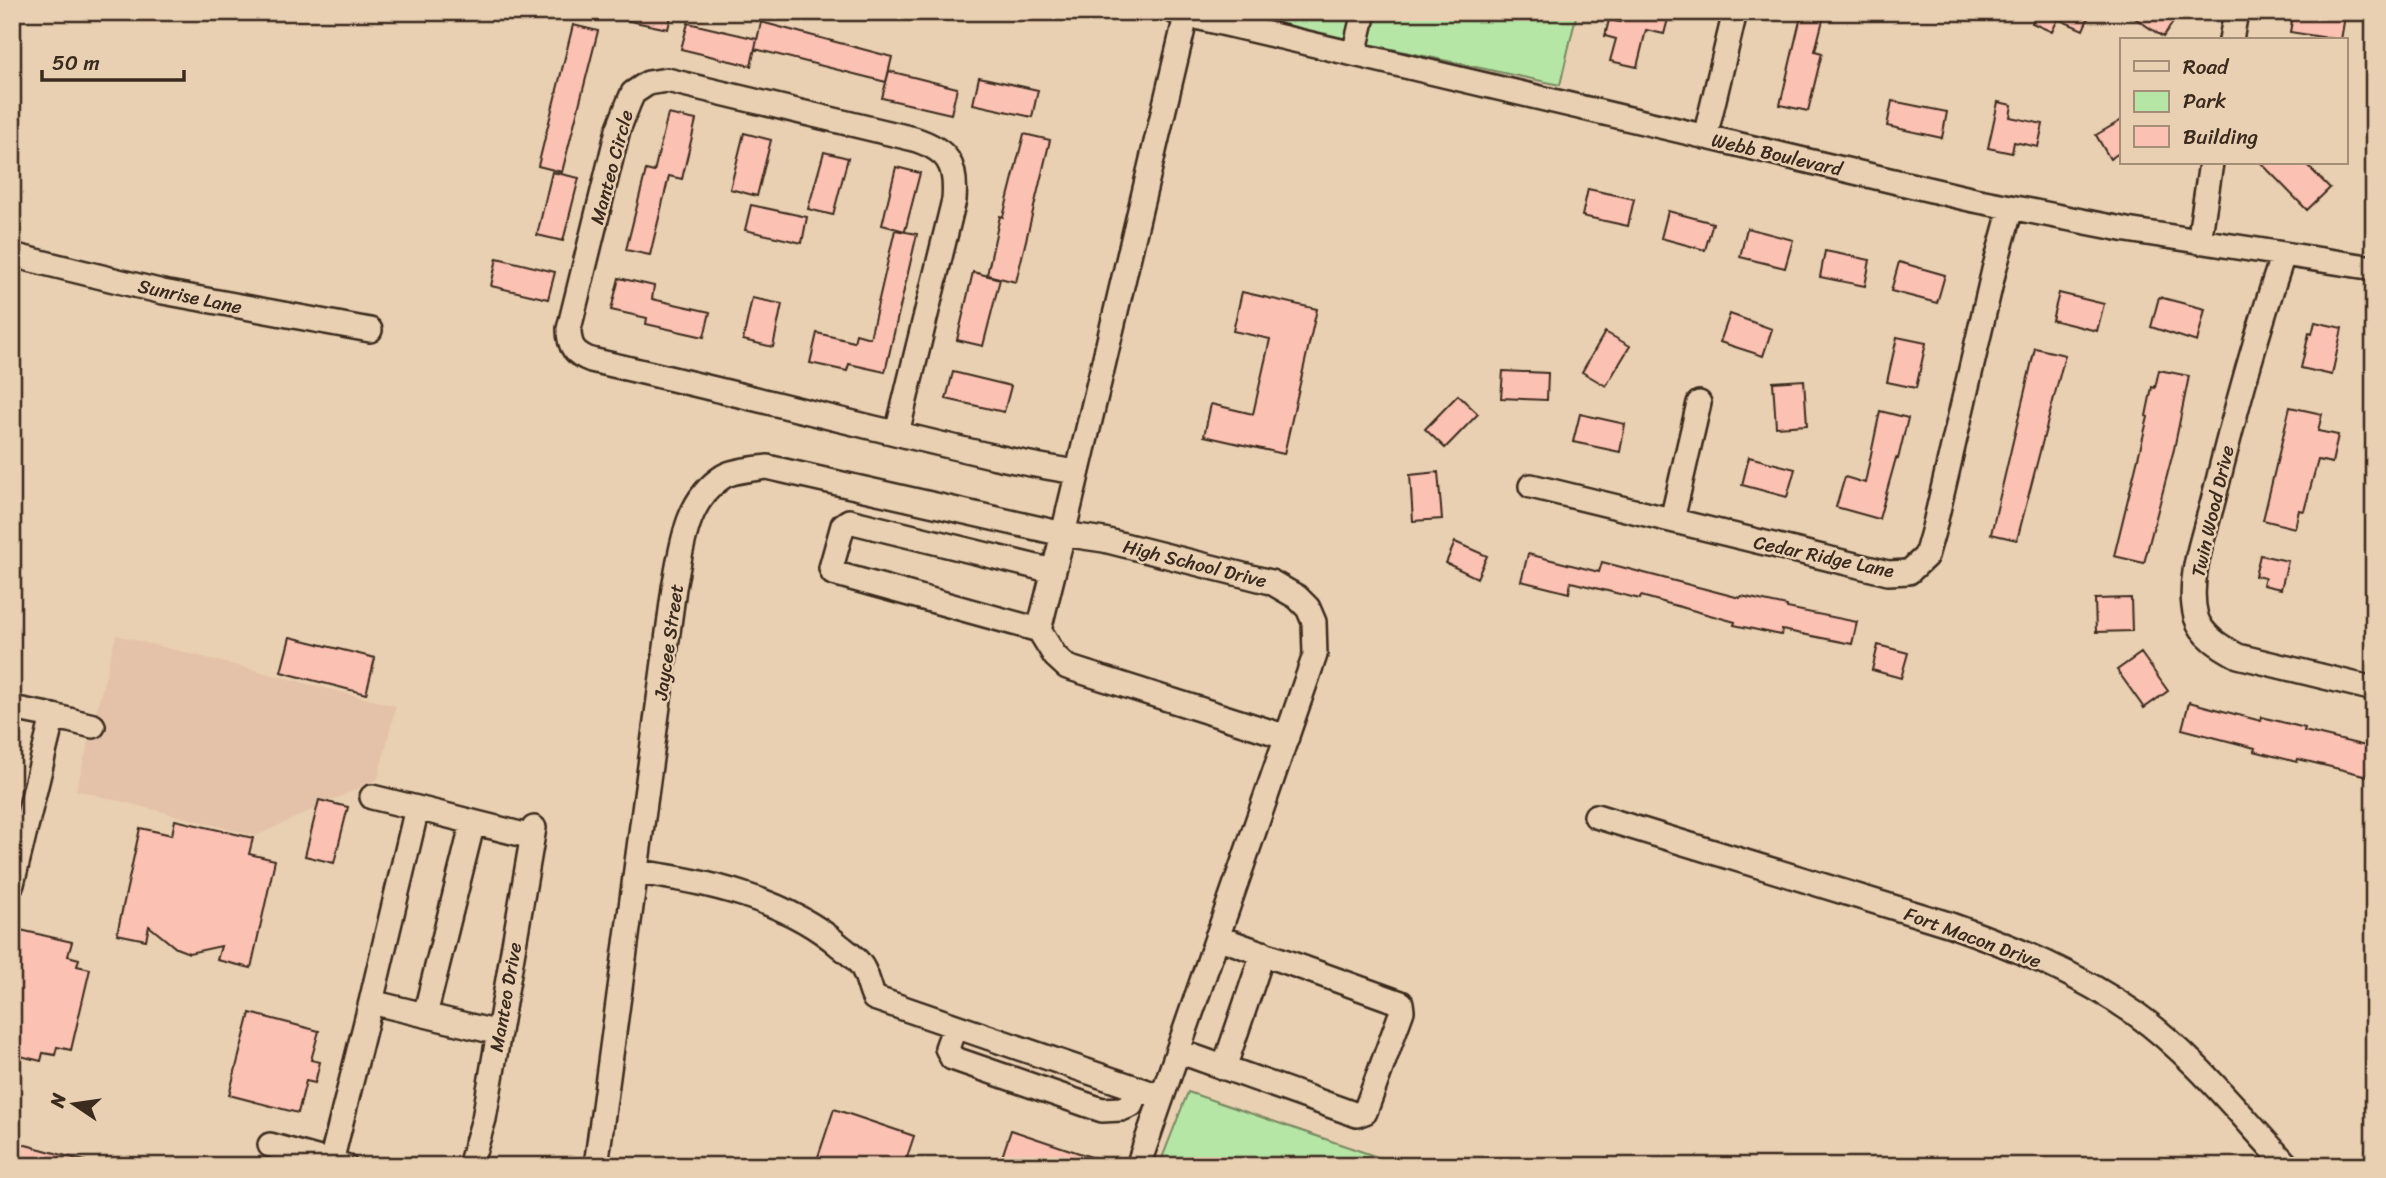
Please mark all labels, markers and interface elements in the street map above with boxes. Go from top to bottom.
scale bar [42,38,184,82]
legend [2120,38,2348,164]
text: 50 m [52,44,100,82]
text: Road [2183,48,2230,86]
text: Park [2183,82,2226,120]
street label: Manteo Circle [580,106,643,228]
text: Building [2183,118,2259,156]
street label: Webb Boulevard [1708,123,1847,186]
street label: Sunrise Lane [135,269,245,324]
street label: Twin Wood Drive [2181,442,2244,580]
street label: Cedar Ridge Lane [1751,526,1897,587]
street label: High School Drive [1119,530,1271,597]
street label: Jaycee Street [644,582,693,703]
street label: Fort Macon Drive [1900,897,2046,978]
street label: Manteo Drive [480,939,531,1054]
north arrow [38,1070,108,1140]
text: N [40,1089,76,1111]

